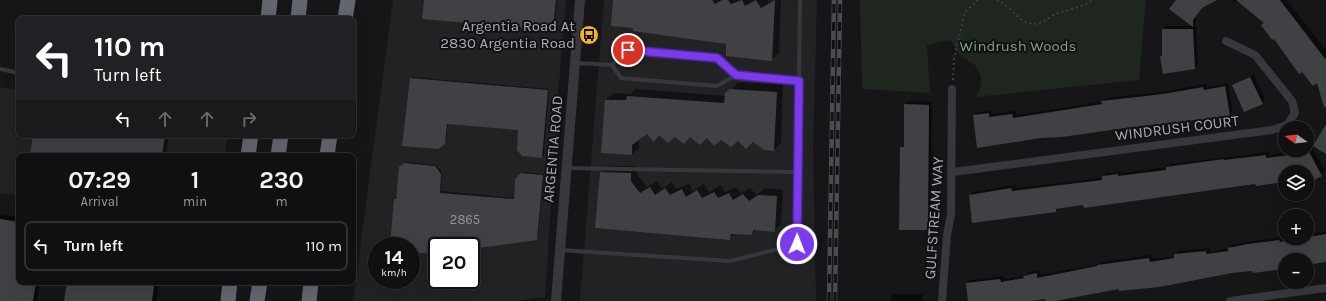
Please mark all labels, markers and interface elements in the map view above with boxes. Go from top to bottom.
place label: Argentia Road At 2830 Argentia Road [440,17,575,52]
bus stop icon: Argentia Road At 2830 Argentia Road [578,24,600,46]
text: 110 m [94,30,165,63]
icon: left [28,32,80,84]
pin [611,33,645,67]
park label: Windrush Woods [960,37,1076,55]
icon: arrive [617,39,639,61]
text: Turn left [94,64,162,86]
street label: ARGENTIA ROAD [539,95,567,203]
icon: left [112,108,134,130]
icon: ahead [154,108,176,130]
icon: ahead [196,108,218,130]
icon: right [238,108,260,130]
street label: WINDRUSH COURT [1114,111,1241,145]
north arrow [1278,121,1314,157]
map controls [1278,121,1314,289]
street label: GULFSTREAM WAY [921,155,947,280]
button: layers [1278,165,1314,201]
text: 07:29 [68,166,131,194]
text: 1 [191,166,199,194]
text: 230 [259,166,304,194]
text: Arrival [81,194,119,209]
text: min [183,194,207,209]
text: m [275,194,288,209]
button: + [1278,209,1314,245]
house number: 2865 [450,212,480,227]
position arrow [776,223,818,265]
icon: left [30,235,52,257]
text: Turn left [64,237,123,255]
text: 110 m [306,237,342,255]
speed limit sign: 20 [428,237,480,289]
text: 14 [384,246,404,269]
button: − [1278,253,1314,289]
text: km/h [381,267,407,279]

